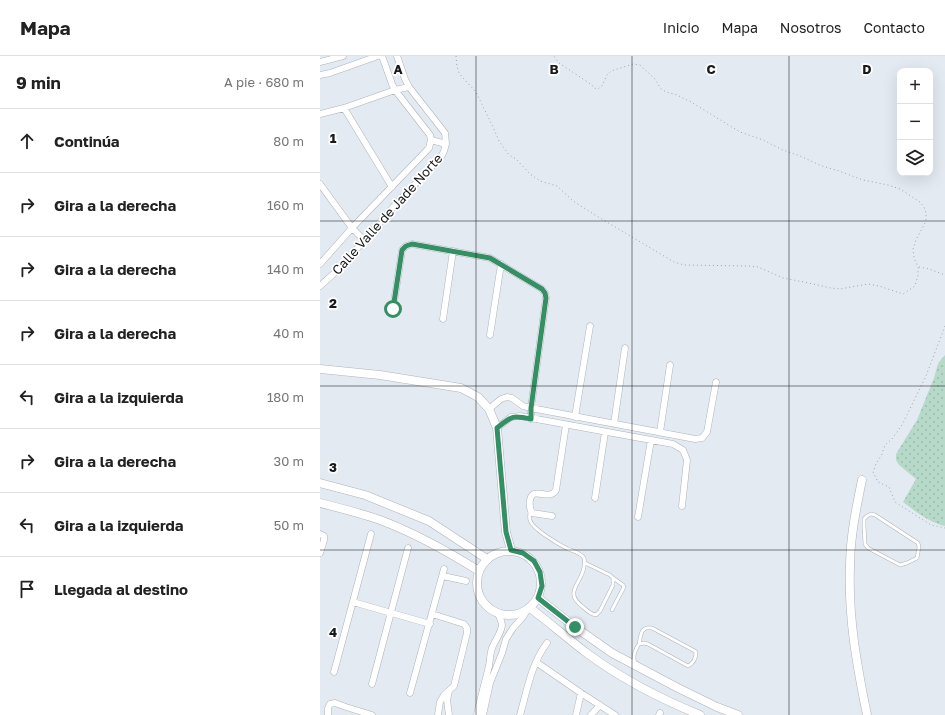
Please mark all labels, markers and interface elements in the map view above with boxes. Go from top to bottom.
text: Mapa [20,16,71,39]
text: Inicio [663,19,699,36]
text: Mapa [721,19,758,36]
text: Nosotros [780,19,841,36]
text: Contacto [863,19,925,36]
text: A [393,61,403,77]
text: B [549,61,559,77]
text: C [706,61,716,77]
text: D [862,61,872,77]
map controls [897,68,933,176]
button: + [897,68,933,104]
text: 9 min [16,72,61,93]
text: A pie · 680 m [224,74,304,90]
button: − [897,104,933,140]
icon: ahead [16,130,38,152]
text: 1 [330,130,337,146]
text: Continúa [54,132,120,150]
text: 80 m [273,133,304,149]
button: layers [897,140,933,176]
street label: Calle Valle de Jade Norte [328,150,446,278]
icon: right [16,194,38,216]
text: Gira a la derecha [54,196,176,214]
text: 160 m [267,197,304,213]
icon: right [16,258,38,280]
text: Gira a la derecha [54,260,176,278]
text: 140 m [267,261,304,277]
text: 2 [329,295,337,311]
route start [384,300,402,318]
icon: right [16,322,38,344]
text: Gira a la derecha [54,324,176,342]
text: 40 m [273,325,304,341]
icon: left [16,386,38,408]
text: Gira a la izquierda [54,388,184,406]
text: 180 m [267,389,304,405]
icon: right [16,450,38,472]
text: Gira a la derecha [54,452,176,470]
text: 30 m [274,453,304,469]
text: 3 [329,459,337,475]
icon: left [16,514,38,536]
text: Gira a la izquierda [54,516,184,534]
text: 50 m [274,517,304,533]
icon: arrive [16,578,38,600]
text: Llegada al destino [54,580,188,598]
route end [566,618,584,636]
text: 4 [329,624,337,640]

